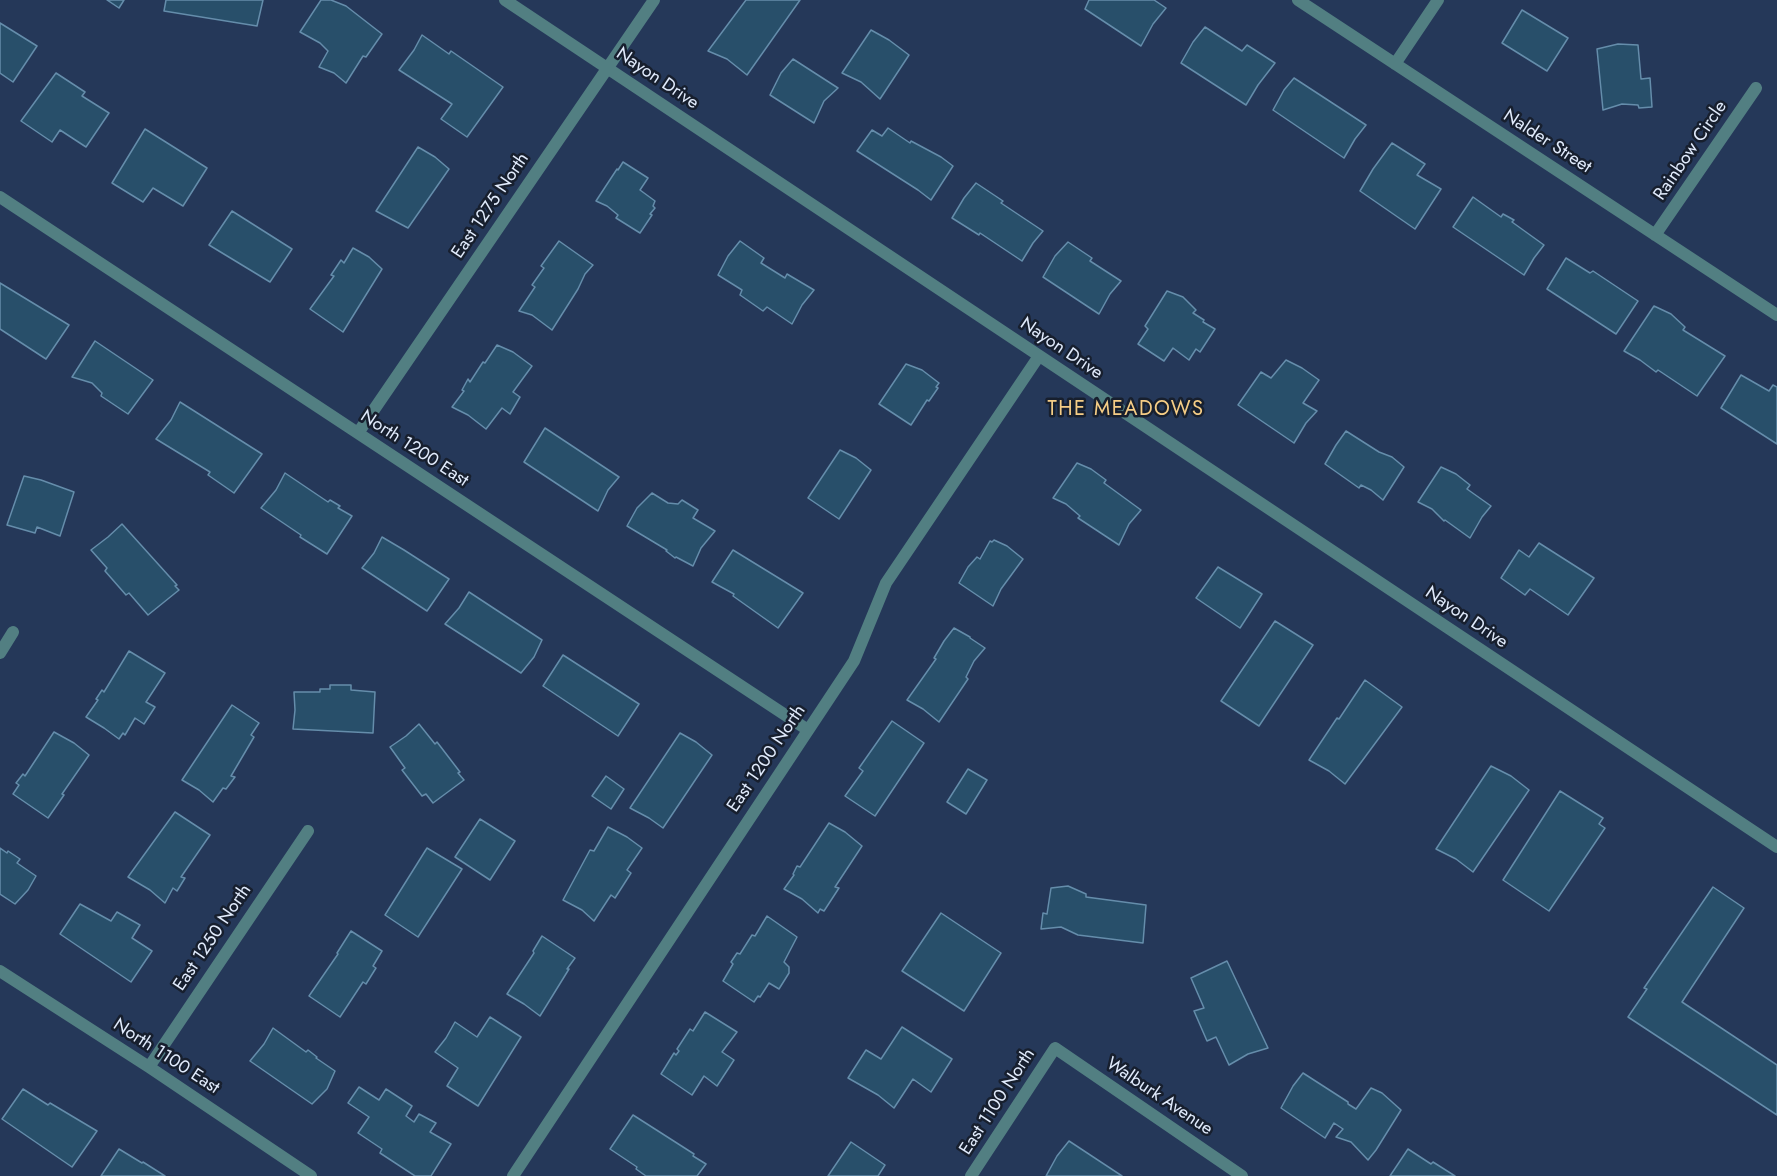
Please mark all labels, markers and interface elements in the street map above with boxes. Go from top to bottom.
street label: Nayon Drive [612,44,702,114]
street label: Rainbow Circle [1650,97,1732,205]
street label: Nalder Street [1499,105,1595,179]
street label: East 1275 North [448,149,534,263]
street label: Nayon Drive [1016,314,1106,384]
district label: THE MEADOWS [1047,398,1205,422]
street label: North 1200 East [356,406,472,492]
street label: Nayon Drive [1421,583,1511,653]
street label: East 1200 North [723,701,811,817]
street label: East 1250 North [169,881,257,995]
street label: North 1100 East [109,1015,223,1099]
street label: East 1100 North [956,1045,1040,1159]
street label: Walburk Avenue [1102,1053,1216,1141]

